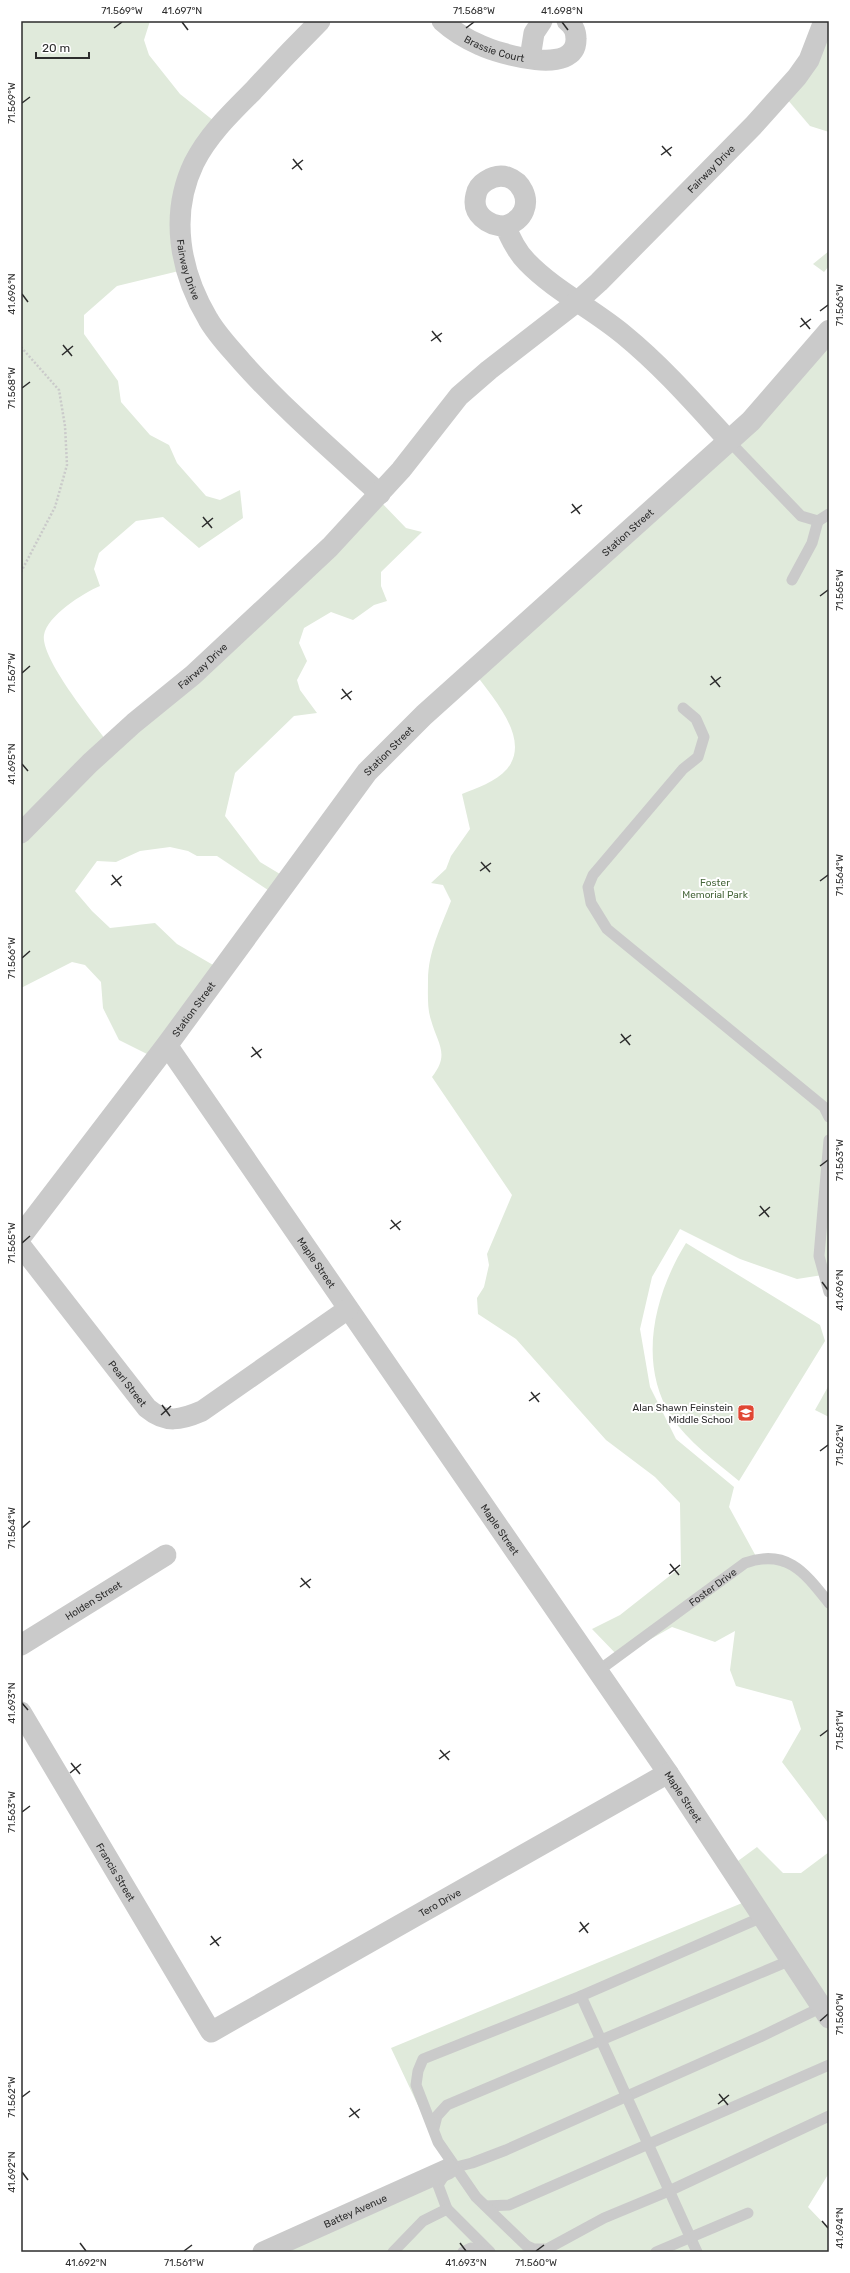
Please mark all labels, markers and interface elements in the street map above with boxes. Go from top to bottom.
text: 71.569°W [101,5,143,17]
text: 41.697°N [162,5,202,17]
text: 71.568°W [453,5,495,17]
text: 41.698°N [541,5,583,17]
street label: Brassie Court [462,33,525,65]
scale bar [36,34,89,60]
text: 20 m [42,41,70,55]
text: 71.569°W [6,82,18,124]
street label: Fairway Drive [685,143,738,196]
street label: Fairway Drive [174,239,202,302]
text: 41.696°N [6,273,18,315]
text: 71.566°W [834,284,846,326]
text: 71.568°W [6,367,18,409]
street label: Station Street [600,507,656,559]
text: 71.565°W [834,569,846,611]
street label: Fairway Drive [176,641,231,692]
text: 71.567°W [6,653,18,693]
street label: Station Street [362,724,416,779]
text: 41.695°N [6,743,18,785]
text: 71.564°W [834,854,846,896]
park label: Foster Memorial Park [682,877,749,901]
text: 71.566°W [6,937,18,979]
street label: Station Street [170,980,218,1039]
text: 71.563°W [834,1139,846,1181]
text: 71.565°W [6,1222,18,1264]
street label: Maple Street [294,1235,338,1291]
text: 41.696°N [834,1269,846,1311]
street label: Pearl Street [105,1359,149,1409]
place label: Alan Shawn Feinstein Middle School [633,1402,733,1426]
school or university icon: Alan Shawn Feinstein Middle School [736,1403,756,1423]
text: 71.562°W [834,1424,846,1466]
street label: Maple Street [478,1502,521,1558]
text: 71.564°W [6,1507,18,1549]
street label: Foster Drive [687,1566,740,1609]
street label: Holden Street [63,1579,124,1623]
text: 41.693°N [6,1682,18,1724]
text: 71.561°W [834,1710,846,1750]
street label: Maple Street [661,1769,704,1825]
text: 71.563°W [6,1791,18,1833]
street label: Francis Street [93,1841,137,1904]
street label: Tero Drive [417,1886,464,1920]
text: 71.560°W [834,1993,846,2035]
text: 71.562°W [6,2076,18,2118]
text: 41.692°N [6,2151,18,2193]
street label: Battey Avenue [322,2192,389,2231]
text: 41.694°N [834,2207,846,2249]
text: 41.692°N [65,2257,107,2269]
text: 71.561°W [164,2257,204,2269]
text: 41.693°N [445,2257,487,2269]
text: 71.560°W [515,2257,557,2269]

